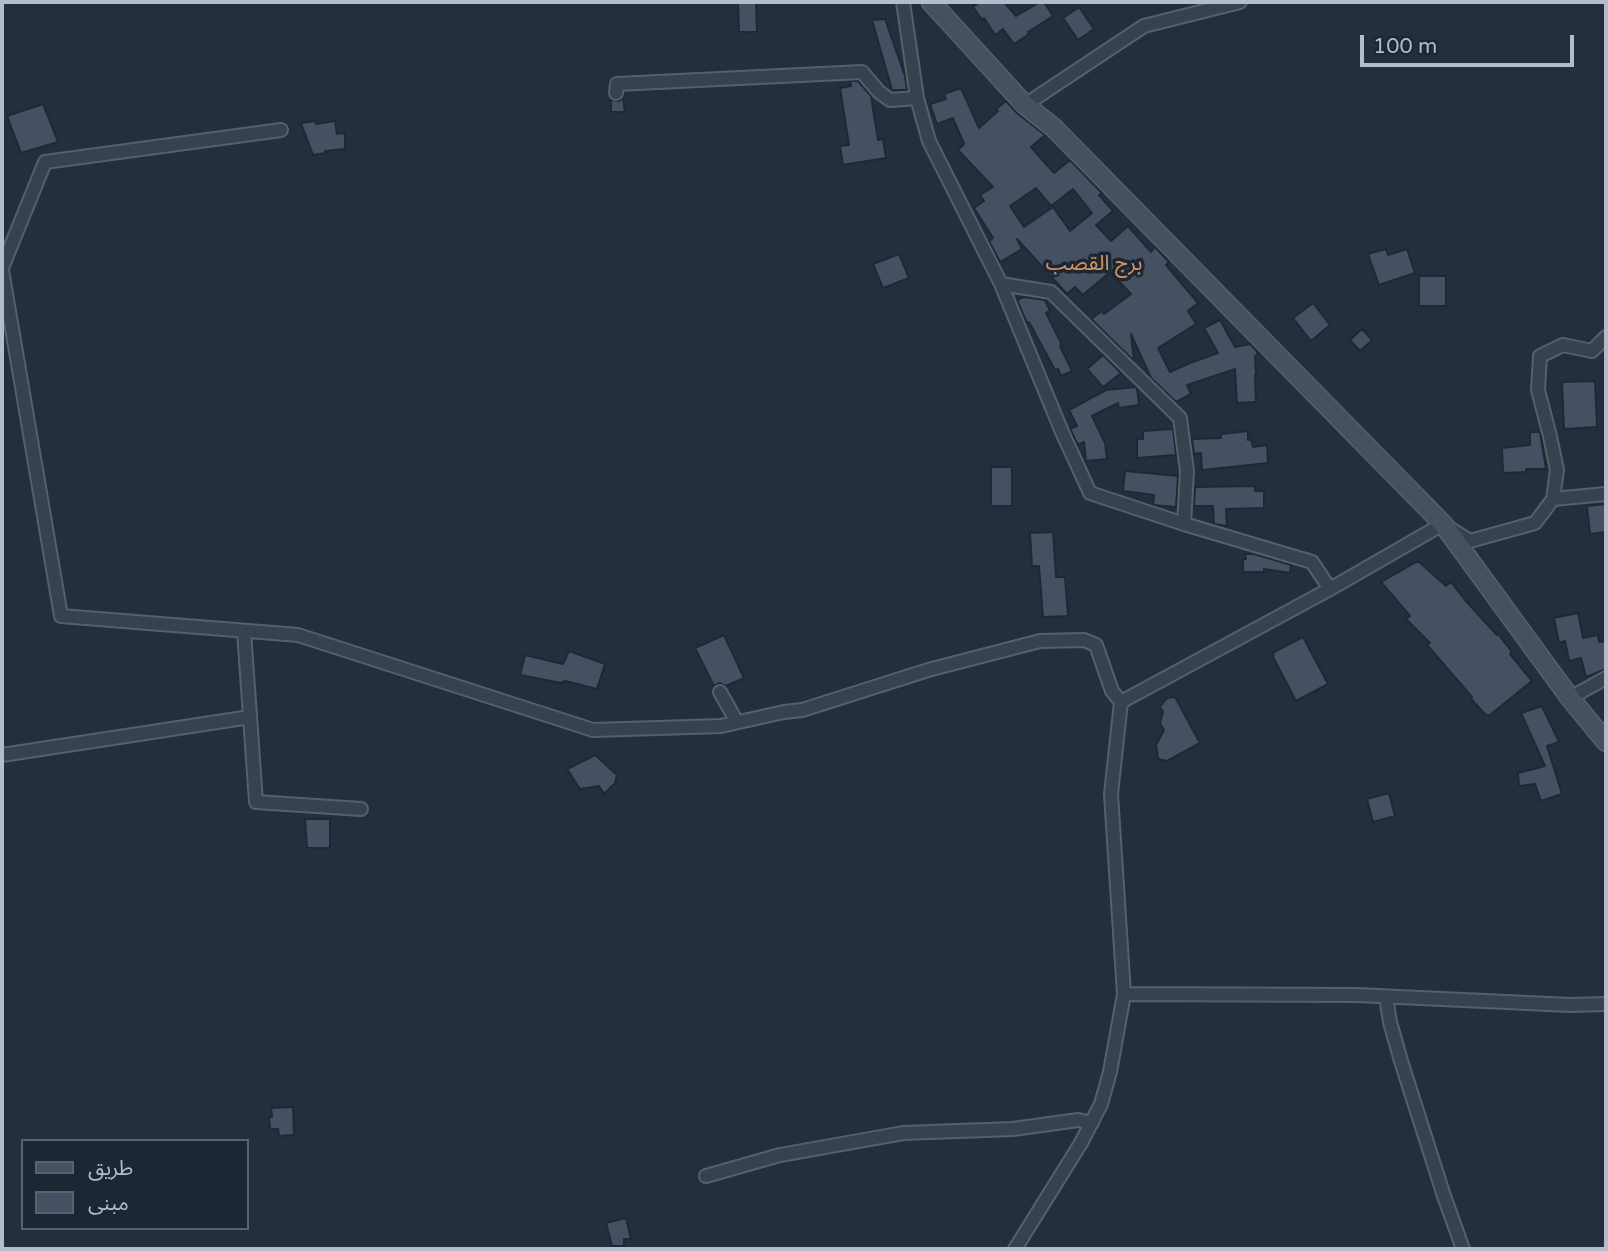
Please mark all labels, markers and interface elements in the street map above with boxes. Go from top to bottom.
scale bar [1363,21,1576,65]
text: 100 m [1373,34,1437,59]
district label: برج القصب [1046,251,1142,277]
legend [21,1139,248,1230]
text: طريق [88,1156,133,1181]
text: مبنى [88,1191,129,1216]

